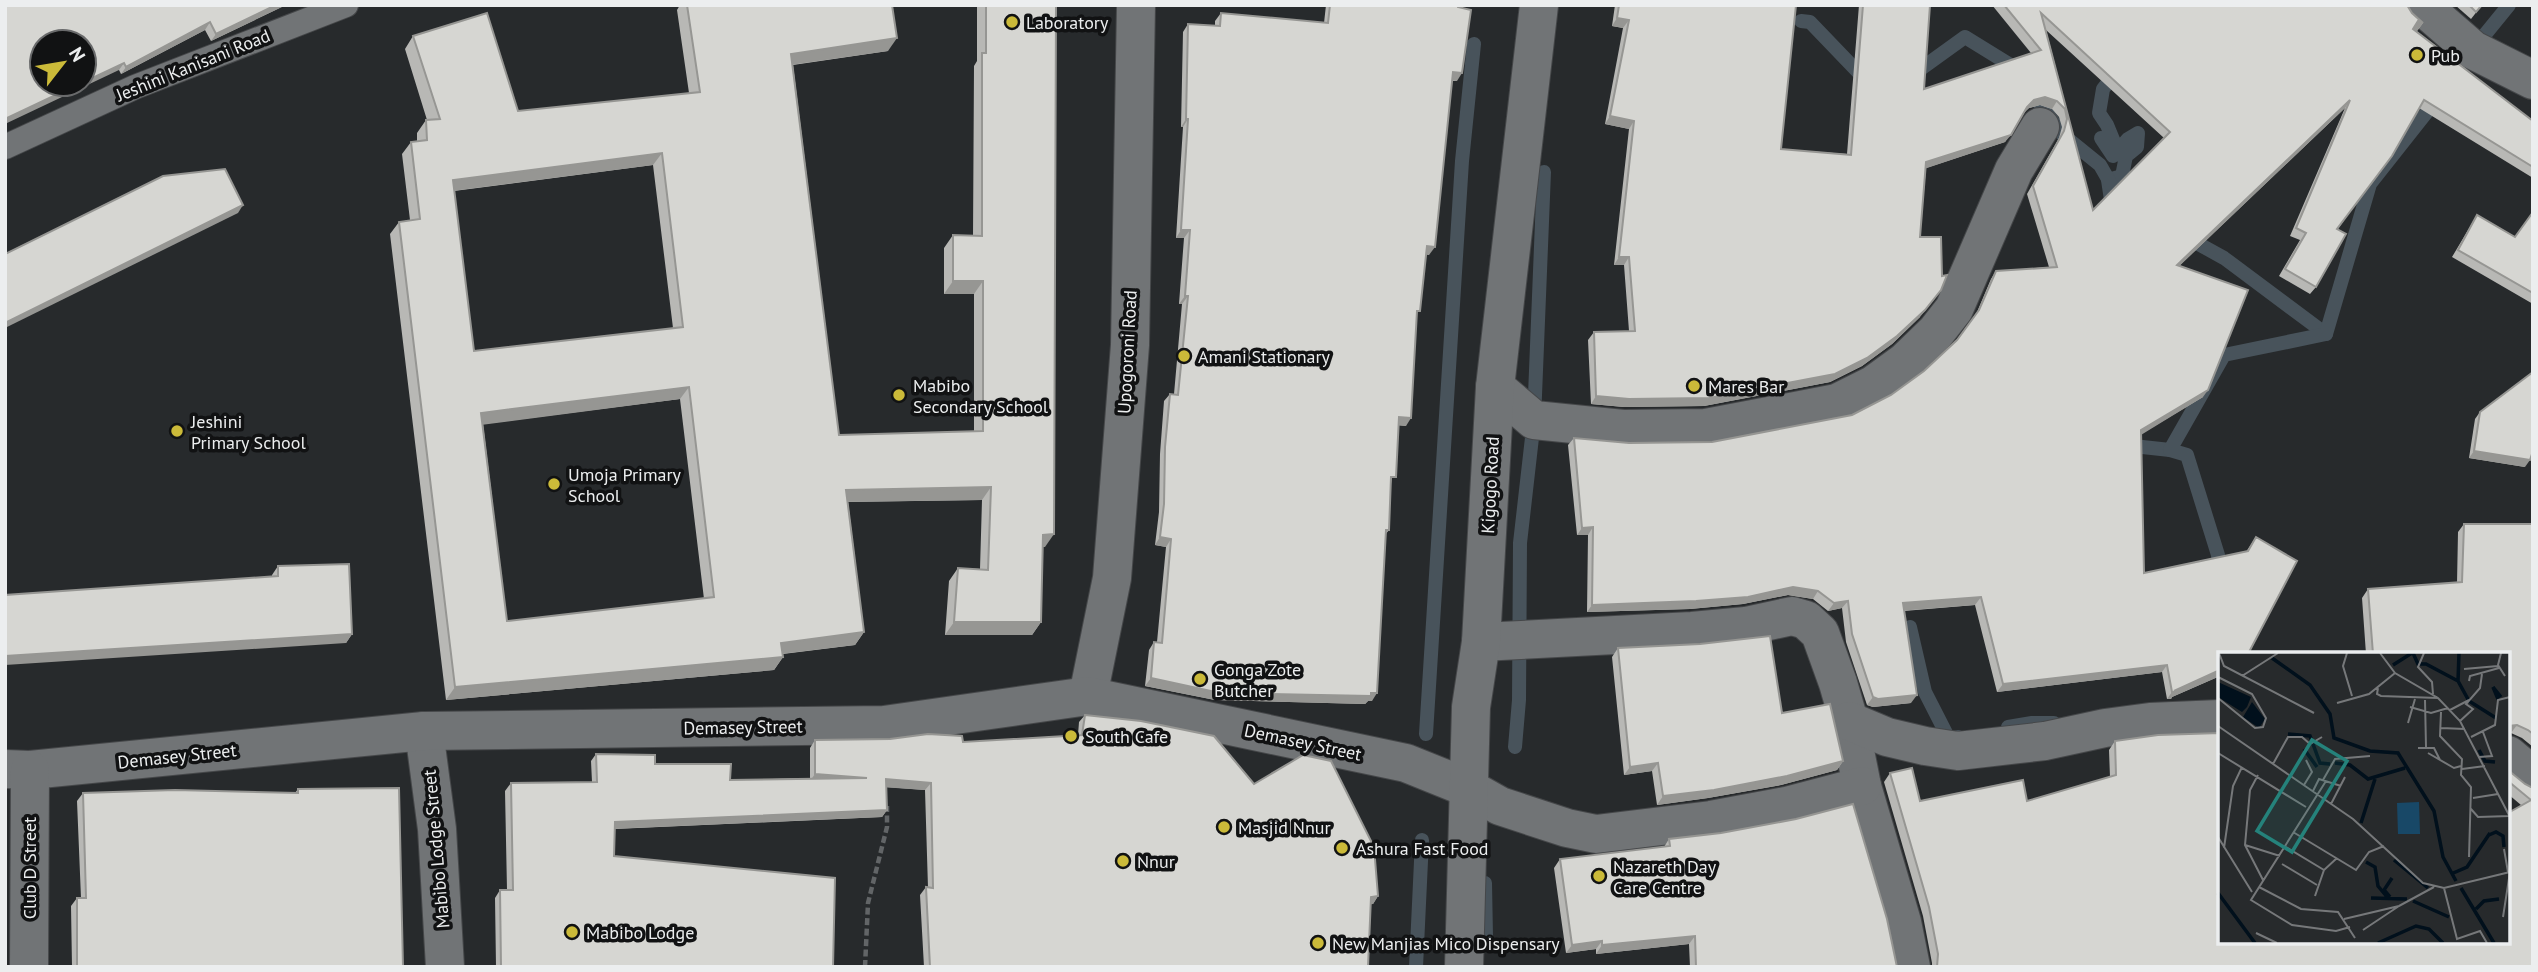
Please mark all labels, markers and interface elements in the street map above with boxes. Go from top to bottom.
place label: Laboratory [1026,11,1109,34]
marker: Laboratory [1004,14,1020,30]
street label: Jeshini Kanisani Road [112,24,273,107]
north arrow [28,28,98,98]
text: N [64,43,91,66]
place label: Pub [2431,44,2460,67]
marker: Pub [2409,47,2425,63]
street label: Upogoroni Road [1112,290,1142,414]
place label: Amani Stationary [1198,345,1331,368]
marker: Amani Stationary [1176,348,1192,364]
place label: Mabibo Secondary School [913,374,1049,418]
place label: Mares Bar [1708,375,1784,398]
marker: Mares Bar [1686,378,1702,394]
marker: Mabibo Secondary School [891,387,907,403]
place label: Jeshini Primary School [190,410,306,454]
marker: Jeshini Primary School [169,423,185,439]
street label: Kigogo Road [1476,436,1504,534]
place label: Umoja Primary School [568,463,682,507]
marker: Umoja Primary School [546,476,562,492]
inset map [2218,652,2510,944]
place label: Gonga Zote Butcher [1214,658,1301,702]
marker: Gonga Zote Butcher [1192,671,1208,687]
street label: Demasey Street [683,714,803,740]
street label: Demasey Street [1242,718,1364,766]
place label: South Cafe [1085,725,1168,748]
marker: South Cafe [1063,728,1079,744]
street label: Demasey Street [116,738,238,774]
street label: Mabibo Lodge Street [418,769,454,929]
place label: Masjid Nnur [1238,816,1331,839]
street label: Club D Street [18,817,41,919]
marker: Masjid Nnur [1216,819,1232,835]
place label: Ashura Fast Food [1356,837,1489,860]
marker: Ashura Fast Food [1334,840,1350,856]
place label: Nnur [1137,850,1175,873]
marker: Nnur [1115,853,1131,869]
place label: Nazareth Day Care Centre [1613,855,1717,899]
marker: Nazareth Day Care Centre [1591,868,1607,884]
place label: Mabibo Lodge [586,921,694,944]
marker: Mabibo Lodge [564,924,580,940]
place label: New Manjias Mico Dispensary [1332,932,1560,955]
marker: New Manjias Mico Dispensary [1310,935,1326,951]

